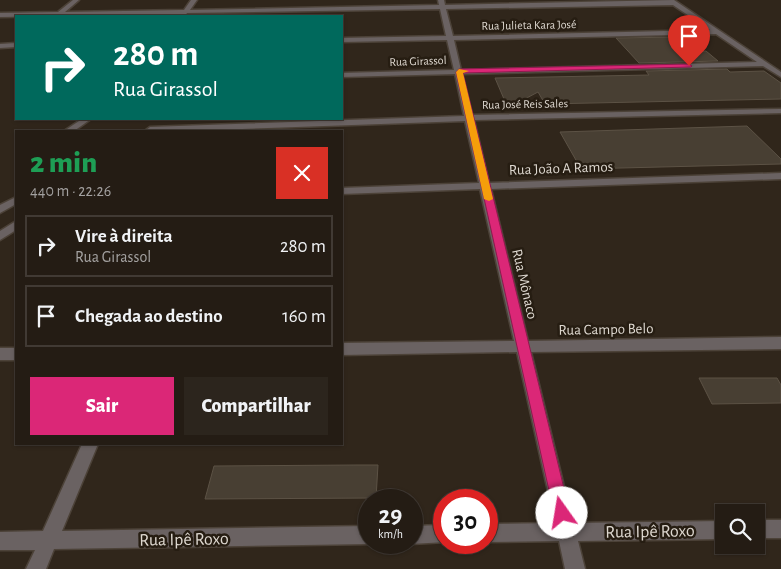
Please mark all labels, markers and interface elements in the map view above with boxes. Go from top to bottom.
pin [668,15,710,66]
street label: Rua Julieta Kara José [481,18,577,32]
icon: arrive [675,22,703,50]
icon: right [30,35,95,100]
text: 280 m [113,37,199,72]
street label: Rua Girassol [389,54,447,68]
text: Rua Girassol [113,78,218,100]
street label: Rua José Reis Sales [482,97,568,111]
button: close [276,147,328,199]
text: 2 min [30,148,97,178]
street label: Rua João A Ramos [509,159,613,178]
text: 440 m · 22:26 [30,183,111,199]
text: Vire à direita [75,227,173,246]
icon: right [32,232,60,260]
text: 280 m [280,237,326,256]
street label: Rua Mônaco [509,248,540,321]
text: Rua Girassol [75,249,151,265]
icon: arrive [32,302,60,330]
text: Chegada ao destino [75,307,223,326]
text: 160 m [282,307,326,326]
street label: Rua Campo Belo [558,321,654,338]
button: Sair [30,377,174,435]
button: Compartilhar [184,377,328,435]
position arrow [535,486,587,538]
speed limit sign: 30 [433,489,498,554]
text: 29 [379,503,402,528]
map controls [715,504,765,554]
button: search [715,504,765,554]
street label: Rua Ipê Roxo [605,522,695,542]
text: km/h [378,528,403,540]
street label: Rua Ipê Roxo [139,530,229,550]

